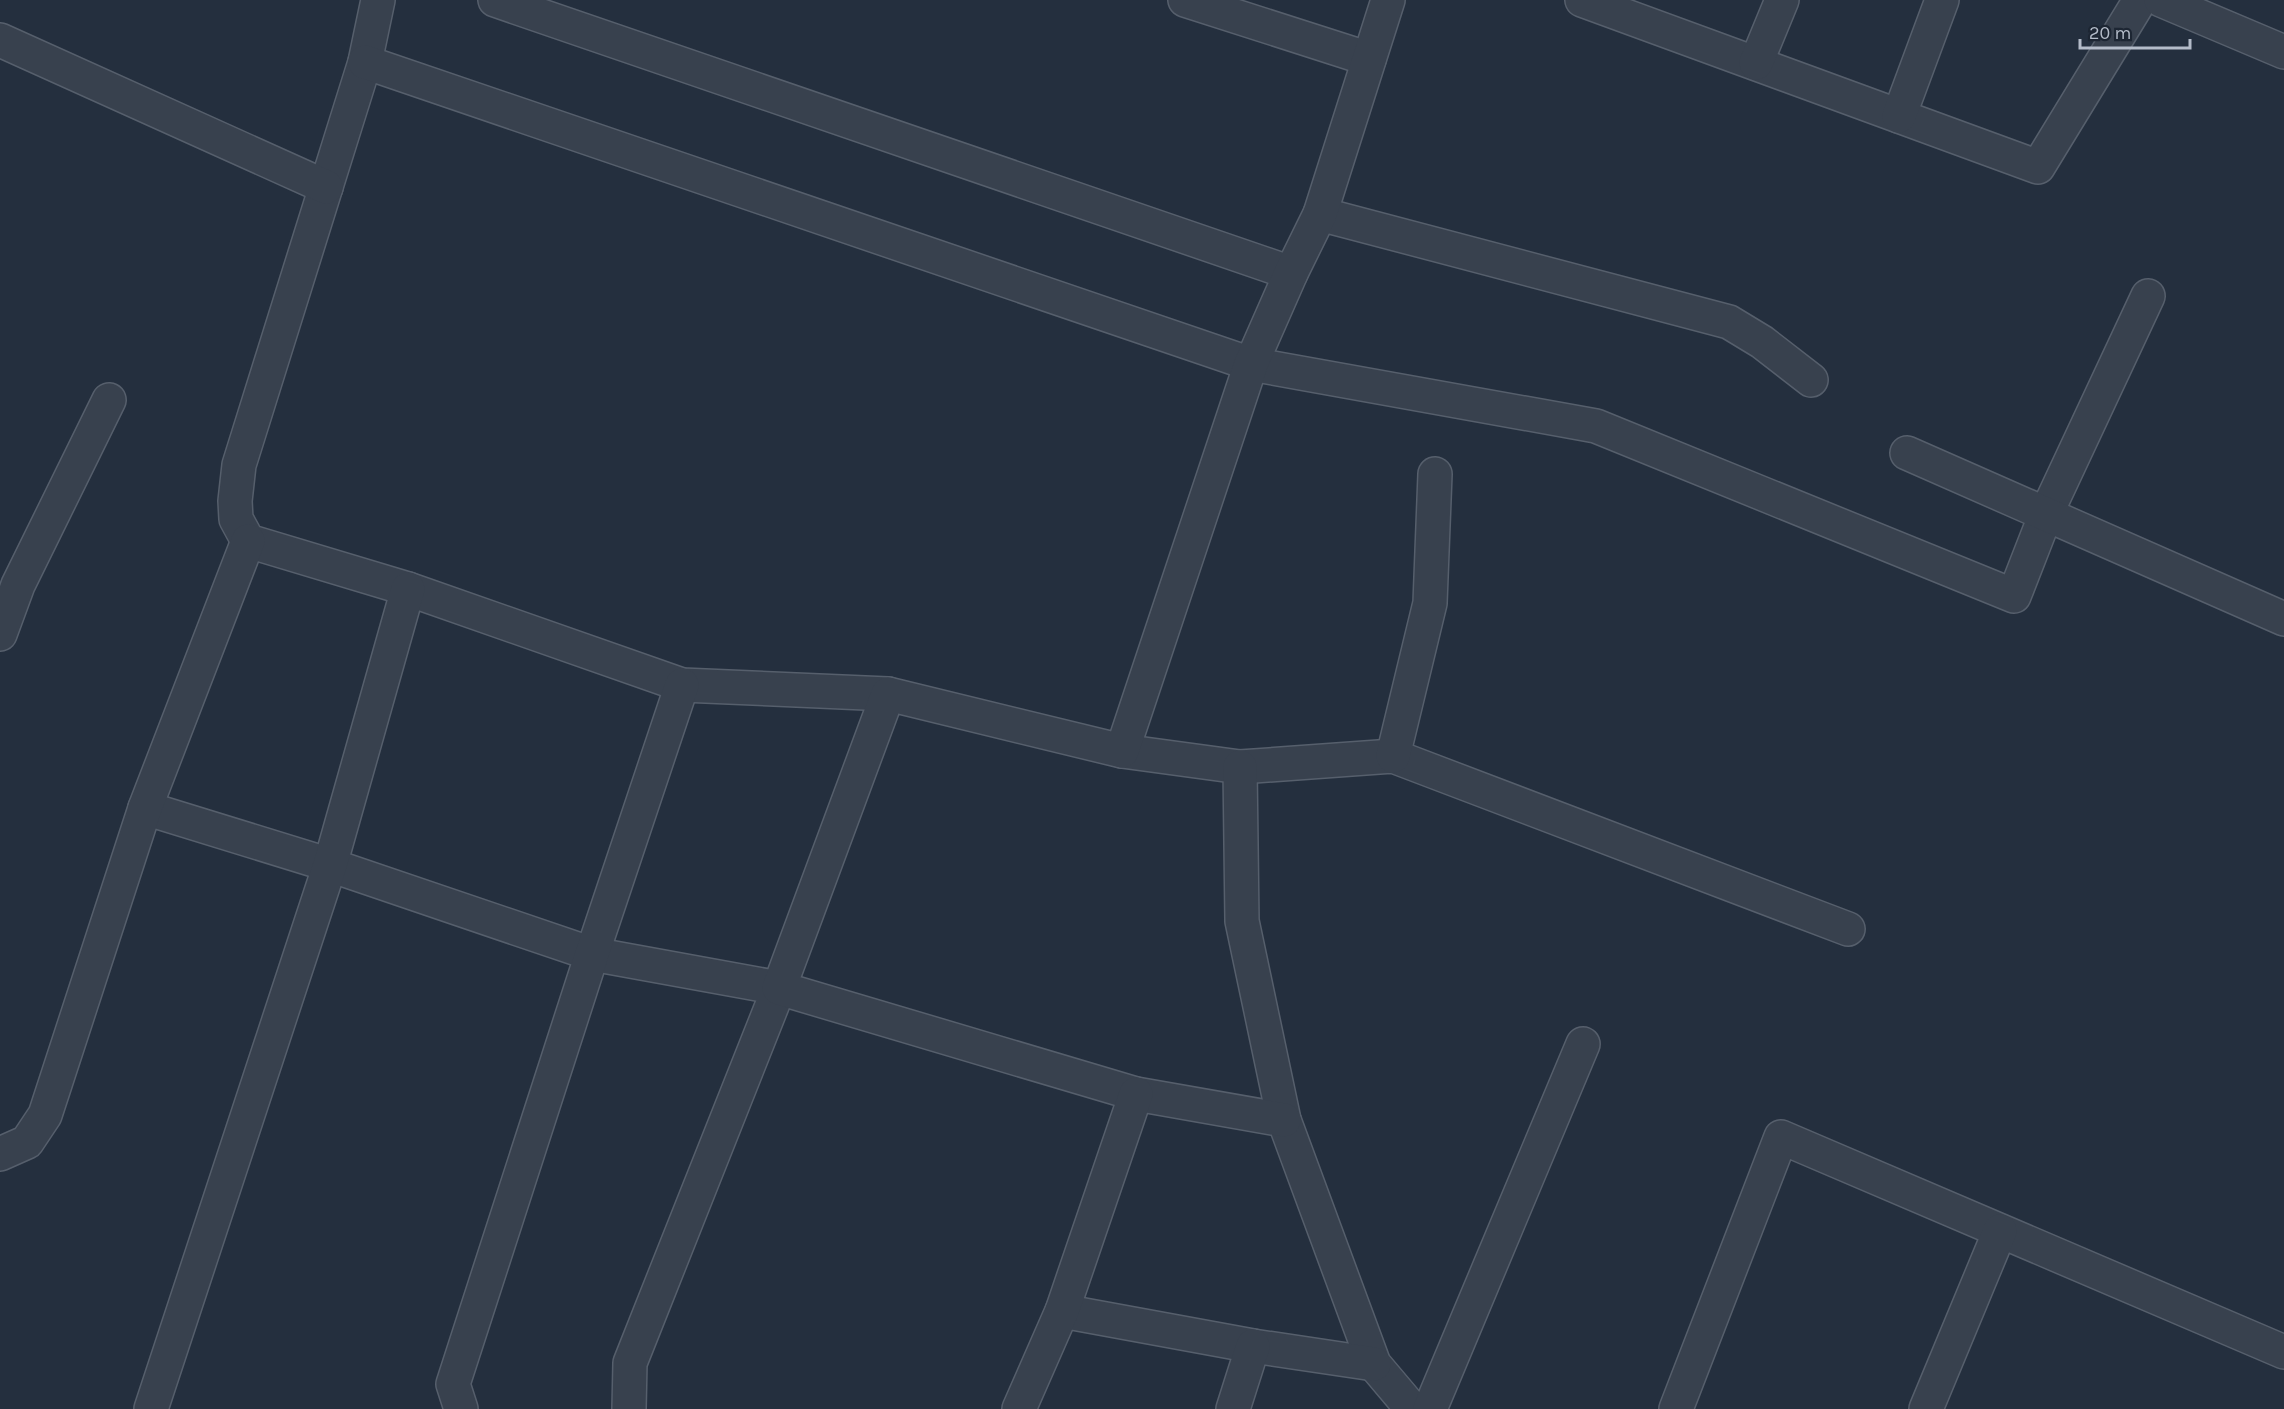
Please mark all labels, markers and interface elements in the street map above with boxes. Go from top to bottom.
scale bar [2080,12,2190,50]
text: 20 m [2089,22,2131,44]

